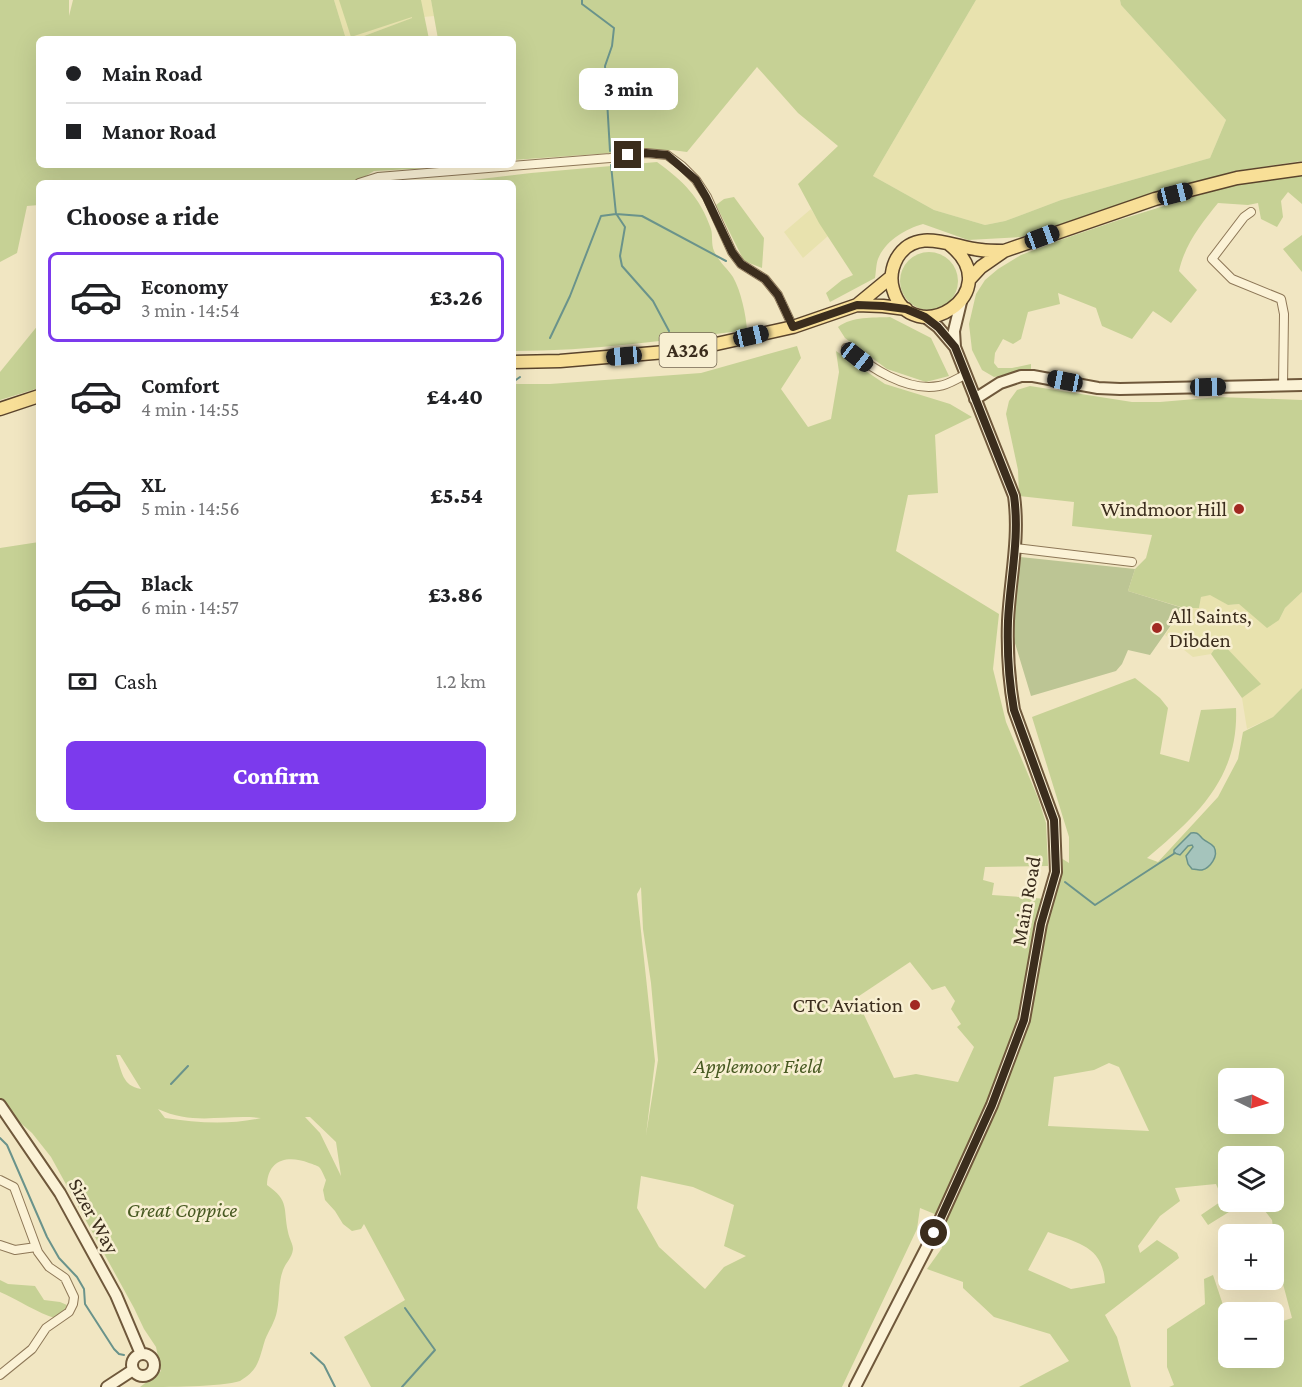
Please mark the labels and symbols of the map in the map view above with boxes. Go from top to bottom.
callout: 3 min [578,68,678,110]
route end [614,141,641,168]
car [1155,181,1195,207]
car [1022,222,1062,252]
car [731,323,771,349]
road number: A326 [660,333,716,367]
car [837,339,877,375]
car [605,345,643,367]
car [1046,369,1084,393]
car [1190,378,1226,396]
place label: Windmoor Hill [1101,497,1227,521]
marker: Windmoor Hill [1232,502,1246,516]
place label: All Saints, Dibden [1169,604,1252,652]
marker: All Saints, Dibden [1150,621,1164,635]
street label: Main Road [1006,854,1046,948]
place label: CTC Aviation [793,993,903,1017]
marker: CTC Aviation [908,998,922,1012]
park label: Applemoor Field [693,1054,823,1078]
north arrow [1218,1068,1284,1134]
street label: Sizer Way [64,1174,125,1258]
park label: Great Coppice [127,1198,237,1222]
route start [920,1219,947,1246]

